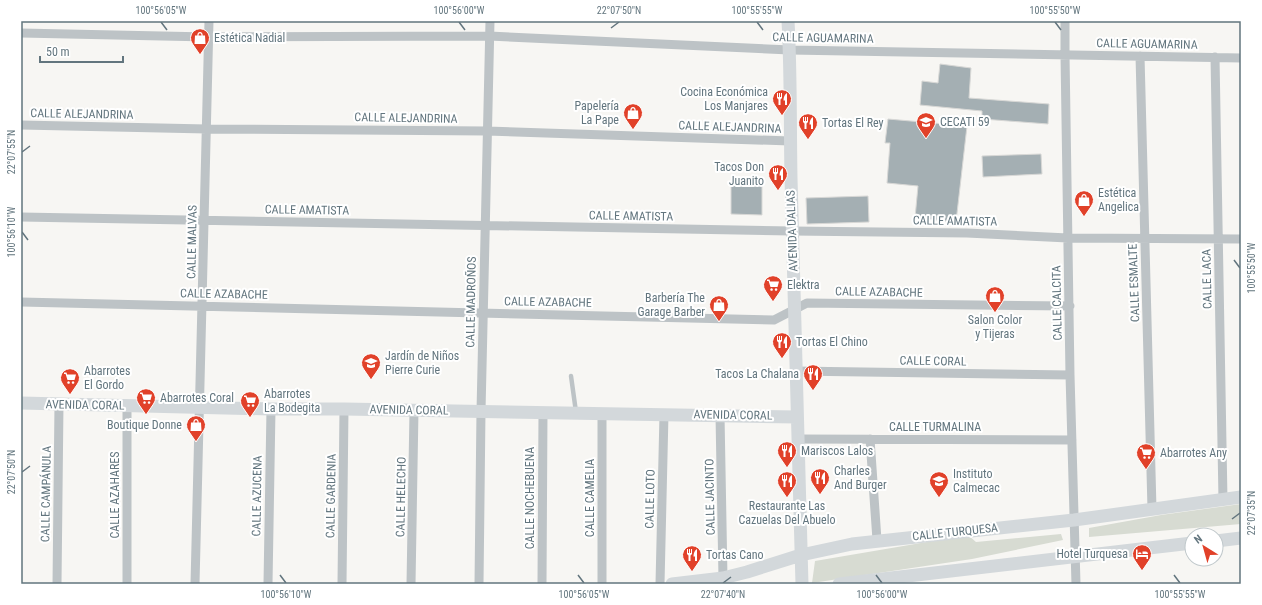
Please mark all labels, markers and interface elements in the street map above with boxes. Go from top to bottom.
text: 100°56'05"W [136,5,187,16]
text: 100°56'00"W [434,5,485,16]
text: 22°07'50"N [597,5,641,16]
text: 100°55'55"W [732,5,783,16]
text: 100°55'50"W [1030,5,1081,16]
shop icon: Estética Nadial [189,27,211,55]
street label: CALLE AGUAMARINA [772,30,874,46]
place label: Estética Nadial [214,31,285,45]
street label: CALLE AGUAMARINA [1096,36,1198,52]
scale bar [40,38,123,64]
text: 50 m [46,45,70,59]
place label: Cocina Económica Los Manjares [680,85,768,113]
restaurant icon: Cocina Económica Los Manjares [771,88,793,116]
place label: Papelería La Pape [575,99,619,127]
shop icon: Papelería La Pape [622,102,644,130]
street label: CALLE ALEJANDRINA [30,106,134,122]
street label: CALLE ALEJANDRINA [354,110,458,126]
school or university icon: CECATI 59 [915,111,937,139]
restaurant icon: Tortas El Rey [797,112,819,140]
place label: CECATI 59 [940,115,990,129]
place label: Tortas El Rey [822,116,884,130]
street label: CALLE ALEJANDRINA [678,118,782,136]
text: 22°07'55"N [6,130,17,174]
place label: Tacos Don Juanito [714,160,764,188]
restaurant icon: Tacos Don Juanito [767,163,789,191]
place label: Estética Angelica [1098,186,1139,214]
shop icon: Estética Angelica [1073,189,1095,217]
street label: AVENIDA DALIAS [784,190,800,272]
street label: CALLE AMATISTA [265,202,349,218]
street label: CALLE MALVAS [184,205,200,279]
text: 100°56'10"W [6,206,17,257]
street label: CALLE AMATISTA [589,208,673,224]
street label: CALLE AMATISTA [913,213,997,229]
text: 100°55'50"W [1246,242,1257,293]
street label: CALLE ESMALTE [1126,244,1142,322]
street label: CALLE LACA [1199,249,1215,309]
street label: CALLE MADROÑOS [461,256,479,348]
street label: CALLE CALCITA [1049,265,1065,341]
supermarket icon: Elektra [762,274,784,302]
place label: Elektra [787,278,820,292]
street label: CALLE AZABACHE [835,284,923,300]
shop icon: Salon Color y Tijeras [984,285,1006,313]
street label: CALLE AZABACHE [180,286,268,302]
place label: Barbería The Garage Barber [638,291,705,319]
street label: CALLE AZABACHE [504,294,592,310]
shop icon: Barbería The Garage Barber [708,294,730,322]
place label: Salon Color y Tijeras [968,313,1023,341]
restaurant icon: Tortas El Chino [771,331,793,359]
place label: Tortas El Chino [796,335,868,349]
place label: Jardín de Niños Pierre Curie [385,349,459,377]
school or university icon: Jardín de Niños Pierre Curie [360,352,382,380]
street label: CALLE CORAL [899,353,967,369]
restaurant icon: Tacos La Chalana [802,363,824,391]
place label: Abarrotes El Gordo [84,364,130,392]
supermarket icon: Abarrotes El Gordo [59,367,81,395]
place label: Tacos La Chalana [715,367,799,381]
supermarket icon: Abarrotes Coral [135,387,157,415]
place label: Abarrotes La Bodegita [264,387,321,415]
supermarket icon: Abarrotes La Bodegita [239,390,261,418]
place label: Abarrotes Coral [160,391,234,405]
street label: AVENIDA CORAL [45,397,125,413]
street label: AVENIDA CORAL [369,402,449,418]
street label: AVENIDA CORAL [693,407,773,423]
shop icon: Boutique Donne [185,414,207,442]
place label: Boutique Donne [107,418,182,432]
street label: CALLE TURMALINA [889,420,981,434]
restaurant icon: Mariscos Lalos [776,440,798,468]
supermarket icon: Abarrotes Any [1135,442,1157,470]
place label: Mariscos Lalos [801,444,873,458]
street label: CALLE CAMPÁNULA [37,446,54,542]
place label: Abarrotes Any [1160,446,1227,460]
street label: CALLE NOCHEBUENA [523,447,537,549]
text: 22°07'50"N [6,450,17,494]
street label: CALLE AZAHARES [108,451,122,539]
street label: CALLE GARDENIA [323,454,339,538]
street label: CALLE AZUCENA [249,455,265,537]
street label: CALLE HELECHO [393,457,409,537]
street label: CALLE CAMELIA [583,459,597,537]
street label: CALLE JACINTO [702,459,718,535]
place label: Charles And Burger [834,464,887,492]
restaurant icon: Charles And Burger [809,467,831,495]
place label: Instituto Calmecac [953,467,1000,495]
street label: CALLE LOTO [642,469,658,529]
restaurant icon: Restaurante Las Cazuelas Del Abuelo [776,470,798,498]
school or university icon: Instituto Calmecac [928,470,950,498]
text: 22°07'35"N [1246,491,1257,535]
place label: Restaurante Las Cazuelas Del Abuelo [739,499,836,527]
street label: CALLE TURQUESA [911,521,999,543]
north arrow [1184,527,1224,567]
text: N [1192,532,1205,547]
hotel icon: Hotel Turquesa [1131,543,1153,571]
restaurant icon: Tortas Cano [681,544,703,572]
place label: Hotel Turquesa [1056,547,1128,561]
place label: Tortas Cano [706,548,764,562]
text: 100°56'10"W [261,589,312,600]
text: 100°56'05"W [559,589,610,600]
text: 22°07'40"N [701,589,745,600]
text: 100°56'00"W [857,589,908,600]
text: 100°55'55"W [1155,589,1206,600]

